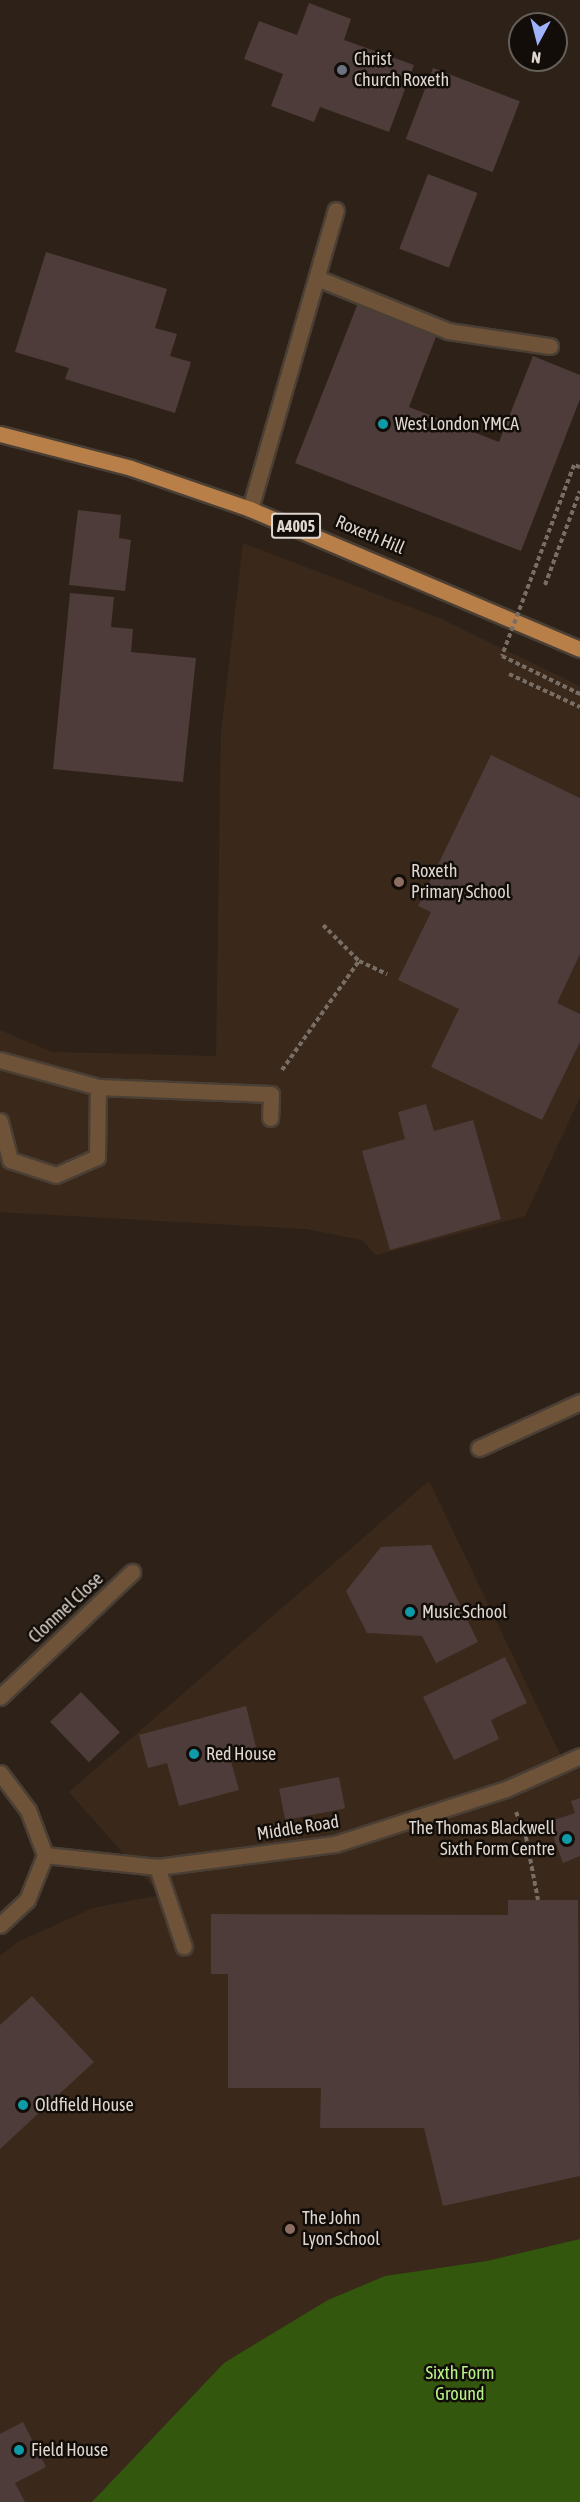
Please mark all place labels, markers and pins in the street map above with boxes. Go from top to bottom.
place label: Christ Church Roxeth [354,49,449,92]
marker: Christ Church Roxeth [335,63,349,77]
place label: West London YMCA [395,413,519,435]
marker: West London YMCA [376,417,390,431]
place label: Roxeth Primary School [411,861,510,904]
marker: Roxeth Primary School [392,875,406,889]
place label: Music School [422,1601,507,1623]
marker: Music School [403,1605,417,1619]
place label: Red House [206,1743,276,1765]
marker: Red House [187,1747,201,1761]
place label: The Thomas Blackwell Sixth Form Centre [409,1818,555,1860]
marker: The Thomas Blackwell Sixth Form Centre [560,1832,574,1846]
place label: Oldfield House [35,2094,134,2116]
marker: Oldfield House [16,2098,30,2112]
place label: The John Lyon School [302,2208,380,2250]
marker: The John Lyon School [283,2222,297,2236]
place label: Field House [31,2439,108,2461]
marker: Field House [12,2443,26,2457]

